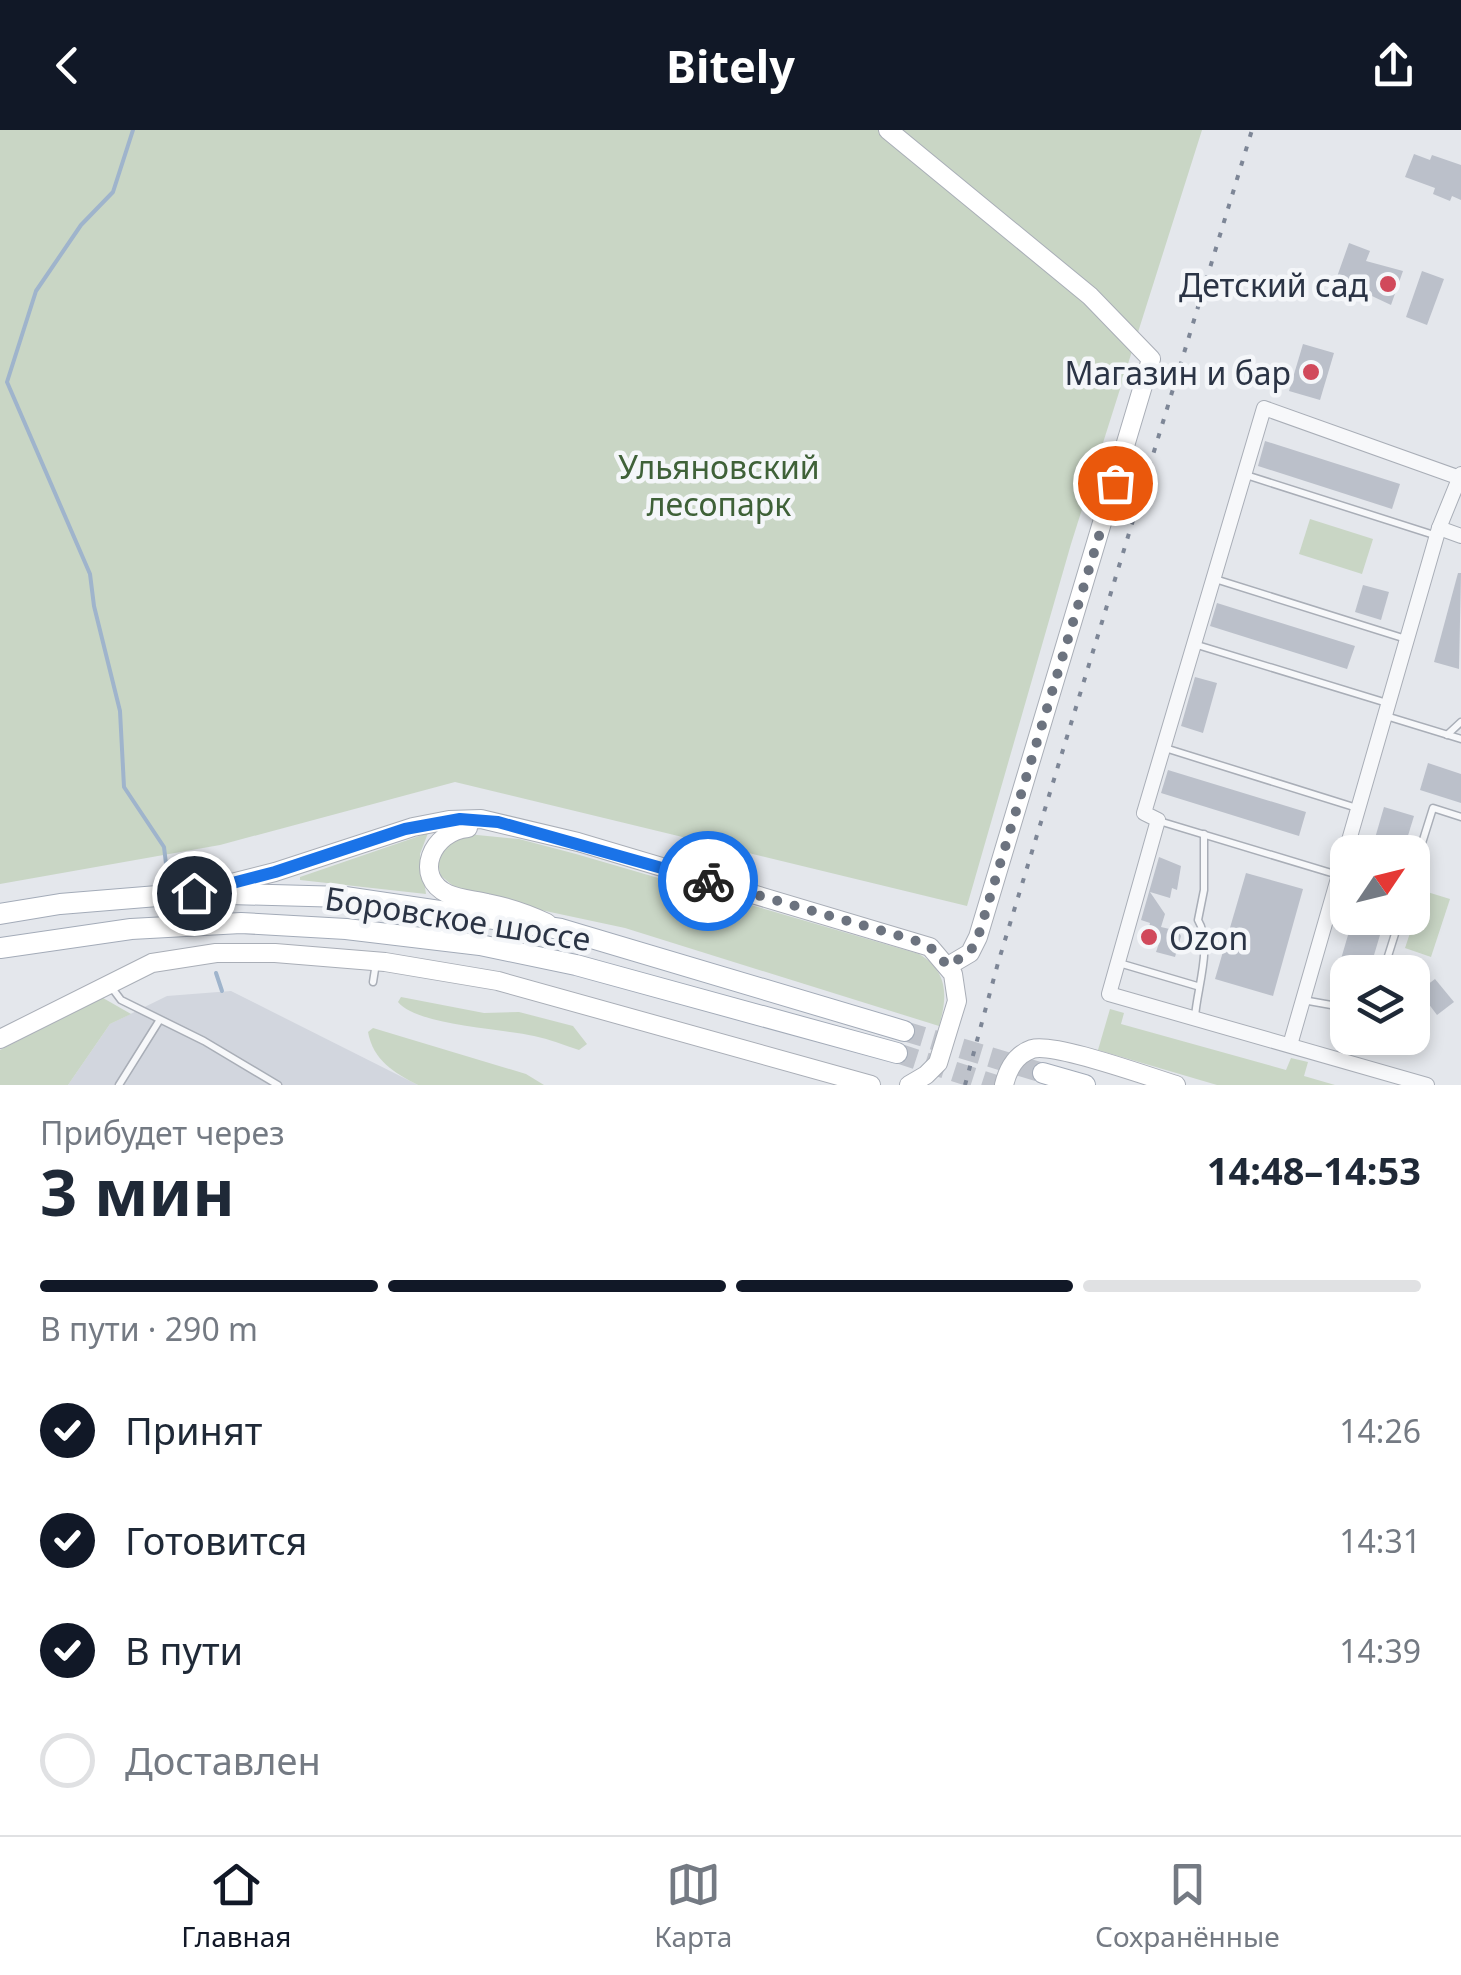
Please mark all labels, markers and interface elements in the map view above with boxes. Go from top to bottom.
text: Bitely [666,35,795,96]
icon: back [40,38,95,93]
icon: share [1366,38,1421,93]
place label: Детский сад [1179,263,1369,306]
marker: Детский сад [1377,273,1399,295]
place label: Магазин и бар [1064,351,1291,394]
marker: Магазин и бар [1300,361,1322,383]
pin [1073,441,1158,526]
park label: Ульяновский лесопарк [618,445,820,525]
icon: bag [1088,456,1143,511]
courier [658,831,758,931]
north arrow [1330,835,1430,935]
map controls [1330,835,1430,1055]
pin [152,851,237,936]
icon: bike [681,854,736,909]
icon: home [167,866,222,921]
street label: Боровское шоссе [322,876,594,960]
place label: Ozon [1169,916,1248,959]
marker: Ozon [1138,926,1160,948]
button: layers [1330,955,1430,1055]
text: Прибудет через [40,1111,285,1154]
text: 14:48–14:53 [1207,1144,1421,1196]
text: 3 мин [40,1147,235,1235]
text: В пути · 290 m [40,1307,258,1350]
icon: check [40,1403,95,1458]
text: Принят [125,1404,262,1456]
text: 14:26 [1339,1409,1421,1452]
icon: check [40,1513,95,1568]
text: Готовится [125,1514,307,1566]
text: 14:31 [1339,1519,1421,1562]
icon: check [40,1623,95,1678]
text: В пути [125,1624,243,1676]
text: 14:39 [1339,1629,1421,1672]
text: Доставлен [125,1734,321,1786]
tab: Главная [181,1857,291,1955]
tab: Карта [654,1857,732,1955]
tab: Сохранённые [1095,1857,1280,1955]

